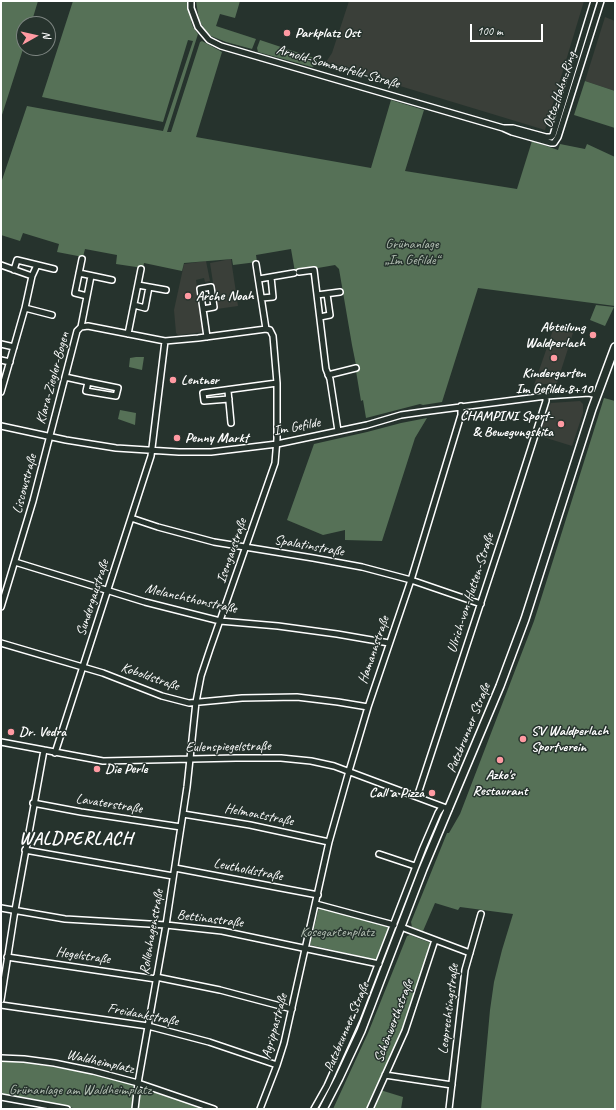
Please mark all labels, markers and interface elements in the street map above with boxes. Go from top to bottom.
north arrow [16,16,56,56]
scale bar [472,16,545,42]
text: 100 m [477,23,503,39]
place label: Parkplatz Ost [295,25,360,41]
marker: Parkplatz Ost [282,28,292,38]
text: N [39,30,54,39]
street label: Arnold-Sommerfeld-Straße [275,41,401,93]
street label: Otto-Hahn-Ring [540,50,580,130]
park label: Grünanlage „Im Gefilde“ [385,236,439,268]
place label: Arche Noah [196,288,254,304]
marker: Arche Noah [183,291,193,301]
place label: Abteilung Waldperlach [525,319,585,352]
street label: Klara-Ziegler-Bogen [33,330,73,426]
marker: Abteilung Waldperlach [588,330,598,340]
marker: Kindergarten Im Gefilde 8+10 [549,353,559,363]
place label: Kindergarten Im Gefilde 8+10 [516,365,592,398]
place label: Lentner [181,372,219,388]
marker: Lentner [168,375,178,385]
place label: CHAMPINI Sport- & Bewegungskita [460,408,553,440]
street label: Im Gefilde [272,414,322,440]
marker: CHAMPINI Sport- & Bewegungskita [556,419,566,429]
place label: Penny Markt [185,430,248,446]
marker: Penny Markt [172,433,182,443]
street label: Liscowstraße [9,452,41,516]
street label: Isengaustraße [213,516,251,586]
street label: Ulrich-von-Hutten-Straße [444,531,498,655]
street label: Spalatinstraße [273,532,345,560]
street label: Sundergaustraße [73,558,113,638]
street label: Melanchthonstraße [144,580,238,618]
street label: Hamannstraße [355,614,393,686]
street label: Koboldstraße [119,659,181,695]
street label: Putzbrunner Straße [443,681,495,775]
place label: SV Waldperlach Sportverein [531,723,608,756]
place label: Dr. Vedra [19,724,66,740]
marker: Dr. Vedra [6,727,16,737]
marker: SV Waldperlach Sportverein [518,734,528,744]
street label: Eulenspiegelstraße [185,738,271,756]
marker: Azko's Restaurant [495,755,505,765]
place label: Die Perle [105,761,147,777]
marker: Die Perle [92,764,102,774]
place label: Azko's Restaurant [473,767,527,800]
place label: Call a Pizza [369,785,424,801]
marker: Call a Pizza [427,788,437,798]
street label: Lavaterstraße [75,790,143,818]
street label: Helmontstraße [223,800,295,830]
district label: WALDPERLACH [19,828,133,850]
street label: Leutholdstraße [212,855,284,885]
street label: Rollenhagenstraße [136,888,168,976]
street label: Bettinastraße [176,907,244,931]
park label: Kosegartenplatz [300,924,374,940]
street label: Hegelstraße [55,944,111,968]
street label: Leoprechtingstraße [435,963,463,1055]
street label: Schönwerthstraße [370,977,418,1065]
street label: Putzbrunner Straße [321,980,373,1074]
street label: Agrippastraße [258,992,292,1060]
street label: Freidankstraße [106,1000,180,1030]
street label: Waldheimplatz [65,1046,135,1078]
park label: Grünanlage am Waldheimplatz [9,1082,151,1098]

